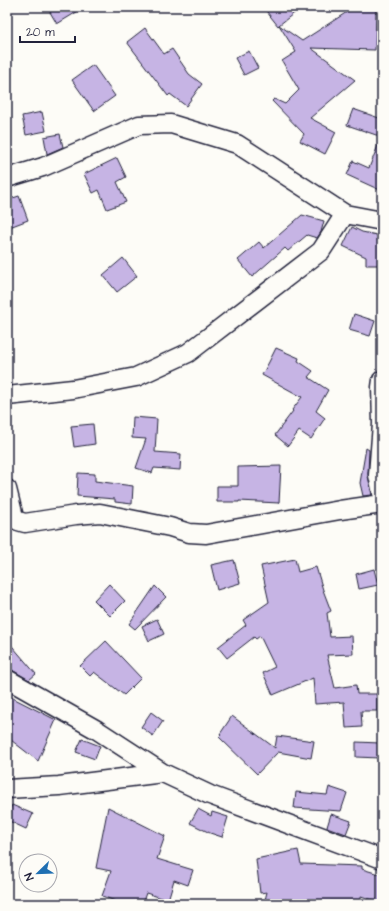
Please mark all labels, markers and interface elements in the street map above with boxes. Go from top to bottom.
scale bar [20,18,75,44]
text: 20 m [26,24,55,41]
north arrow [18,853,58,893]
text: N [21,871,38,883]

